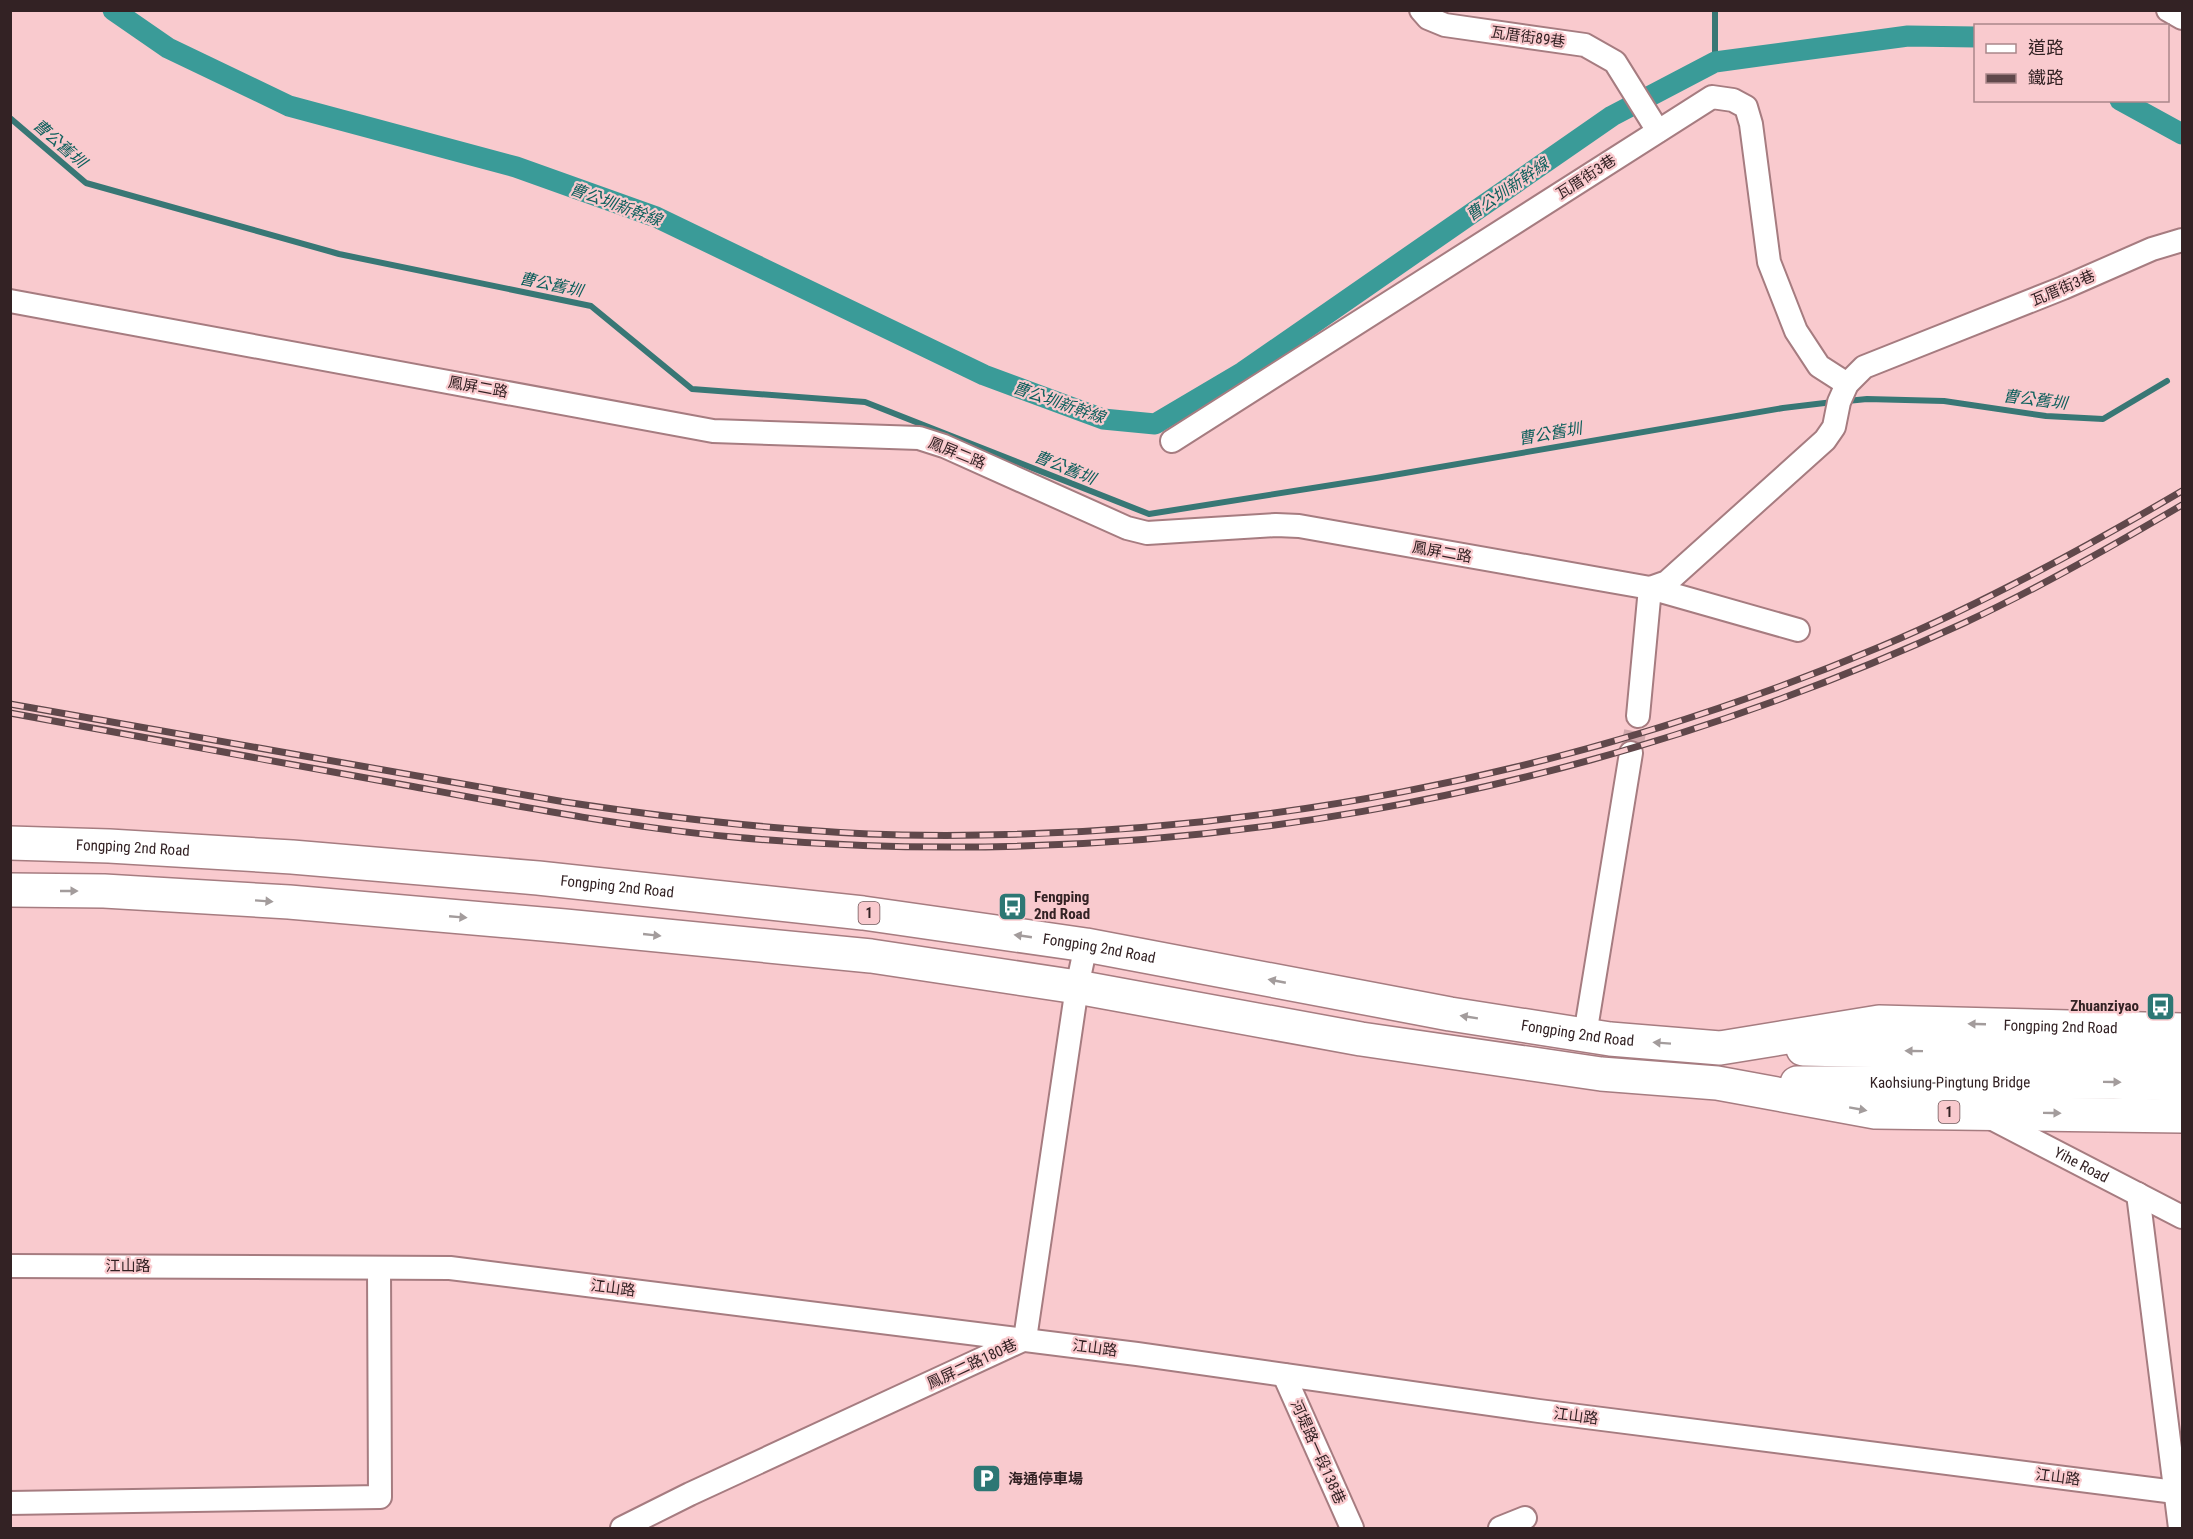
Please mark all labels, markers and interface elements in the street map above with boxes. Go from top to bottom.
street label: 瓦厝街89巷 [1490,23,1566,51]
legend [1974,24,2169,102]
text: 道路 [2028,37,2064,58]
text: 鐵路 [2028,67,2064,88]
water label: 曹公舊圳 [29,115,92,173]
street label: 瓦厝街3巷 [1553,151,1619,203]
water label: 曹公圳新幹線 [1463,153,1554,225]
water label: 曹公圳新幹線 [567,179,666,230]
street label: 瓦厝街3巷 [2028,267,2098,309]
water label: 曹公舊圳 [518,269,586,301]
street label: 鳳屏二路 [447,373,509,401]
water label: 曹公圳新幹線 [1010,378,1109,428]
water label: 曹公舊圳 [2002,386,2070,413]
water label: 曹公舊圳 [1517,418,1585,448]
street label: 鳳屏二路 [926,433,988,473]
water label: 曹公舊圳 [1032,447,1100,489]
street label: 鳳屏二路 [1411,538,1473,566]
street label: Fongping 2nd Road [76,836,190,860]
street label: Fongping 2nd Road [560,871,675,902]
one-way arrow [59,886,78,896]
place label: Fengping 2nd Road [1034,888,1090,923]
bus stop icon: Fengping 2nd Road [997,890,1029,922]
one-way arrow [254,896,273,905]
road number: 1 [858,902,880,924]
one-way arrow [449,912,468,922]
one-way arrow [643,930,662,940]
street label: Fongping 2nd Road [1042,930,1157,967]
one-way arrow [1014,932,1033,941]
one-way arrow [1267,977,1286,986]
bus stop icon: Zhuanziyao [2144,990,2176,1022]
place label: Zhuanziyao [2070,997,2139,1015]
one-way arrow [1459,1013,1478,1022]
street label: Fongping 2nd Road [1520,1016,1635,1050]
street label: Fongping 2nd Road [2003,1016,2118,1037]
one-way arrow [1968,1020,1987,1029]
one-way arrow [1652,1038,1671,1048]
one-way arrow [1905,1046,1924,1056]
street label: Kaohsiung-Pingtung Bridge [1870,1073,2030,1092]
one-way arrow [2102,1077,2121,1087]
road number: 1 [1938,1101,1960,1123]
one-way arrow [1848,1104,1867,1113]
one-way arrow [2043,1108,2062,1118]
street label: Yihe Road [2051,1143,2112,1186]
street label: 江山路 [105,1257,151,1275]
street label: 江山路 [590,1276,636,1300]
street label: 鳳屏二路180巷 [924,1335,1020,1393]
street label: 江山路 [1072,1336,1118,1360]
street label: 河堤路一段138巷 [1287,1397,1349,1507]
street label: 江山路 [1553,1404,1599,1428]
parking icon: 海通停車場 [971,1463,1003,1495]
street label: 江山路 [2035,1465,2081,1489]
place label: 海通停車場 [1008,1470,1083,1488]

